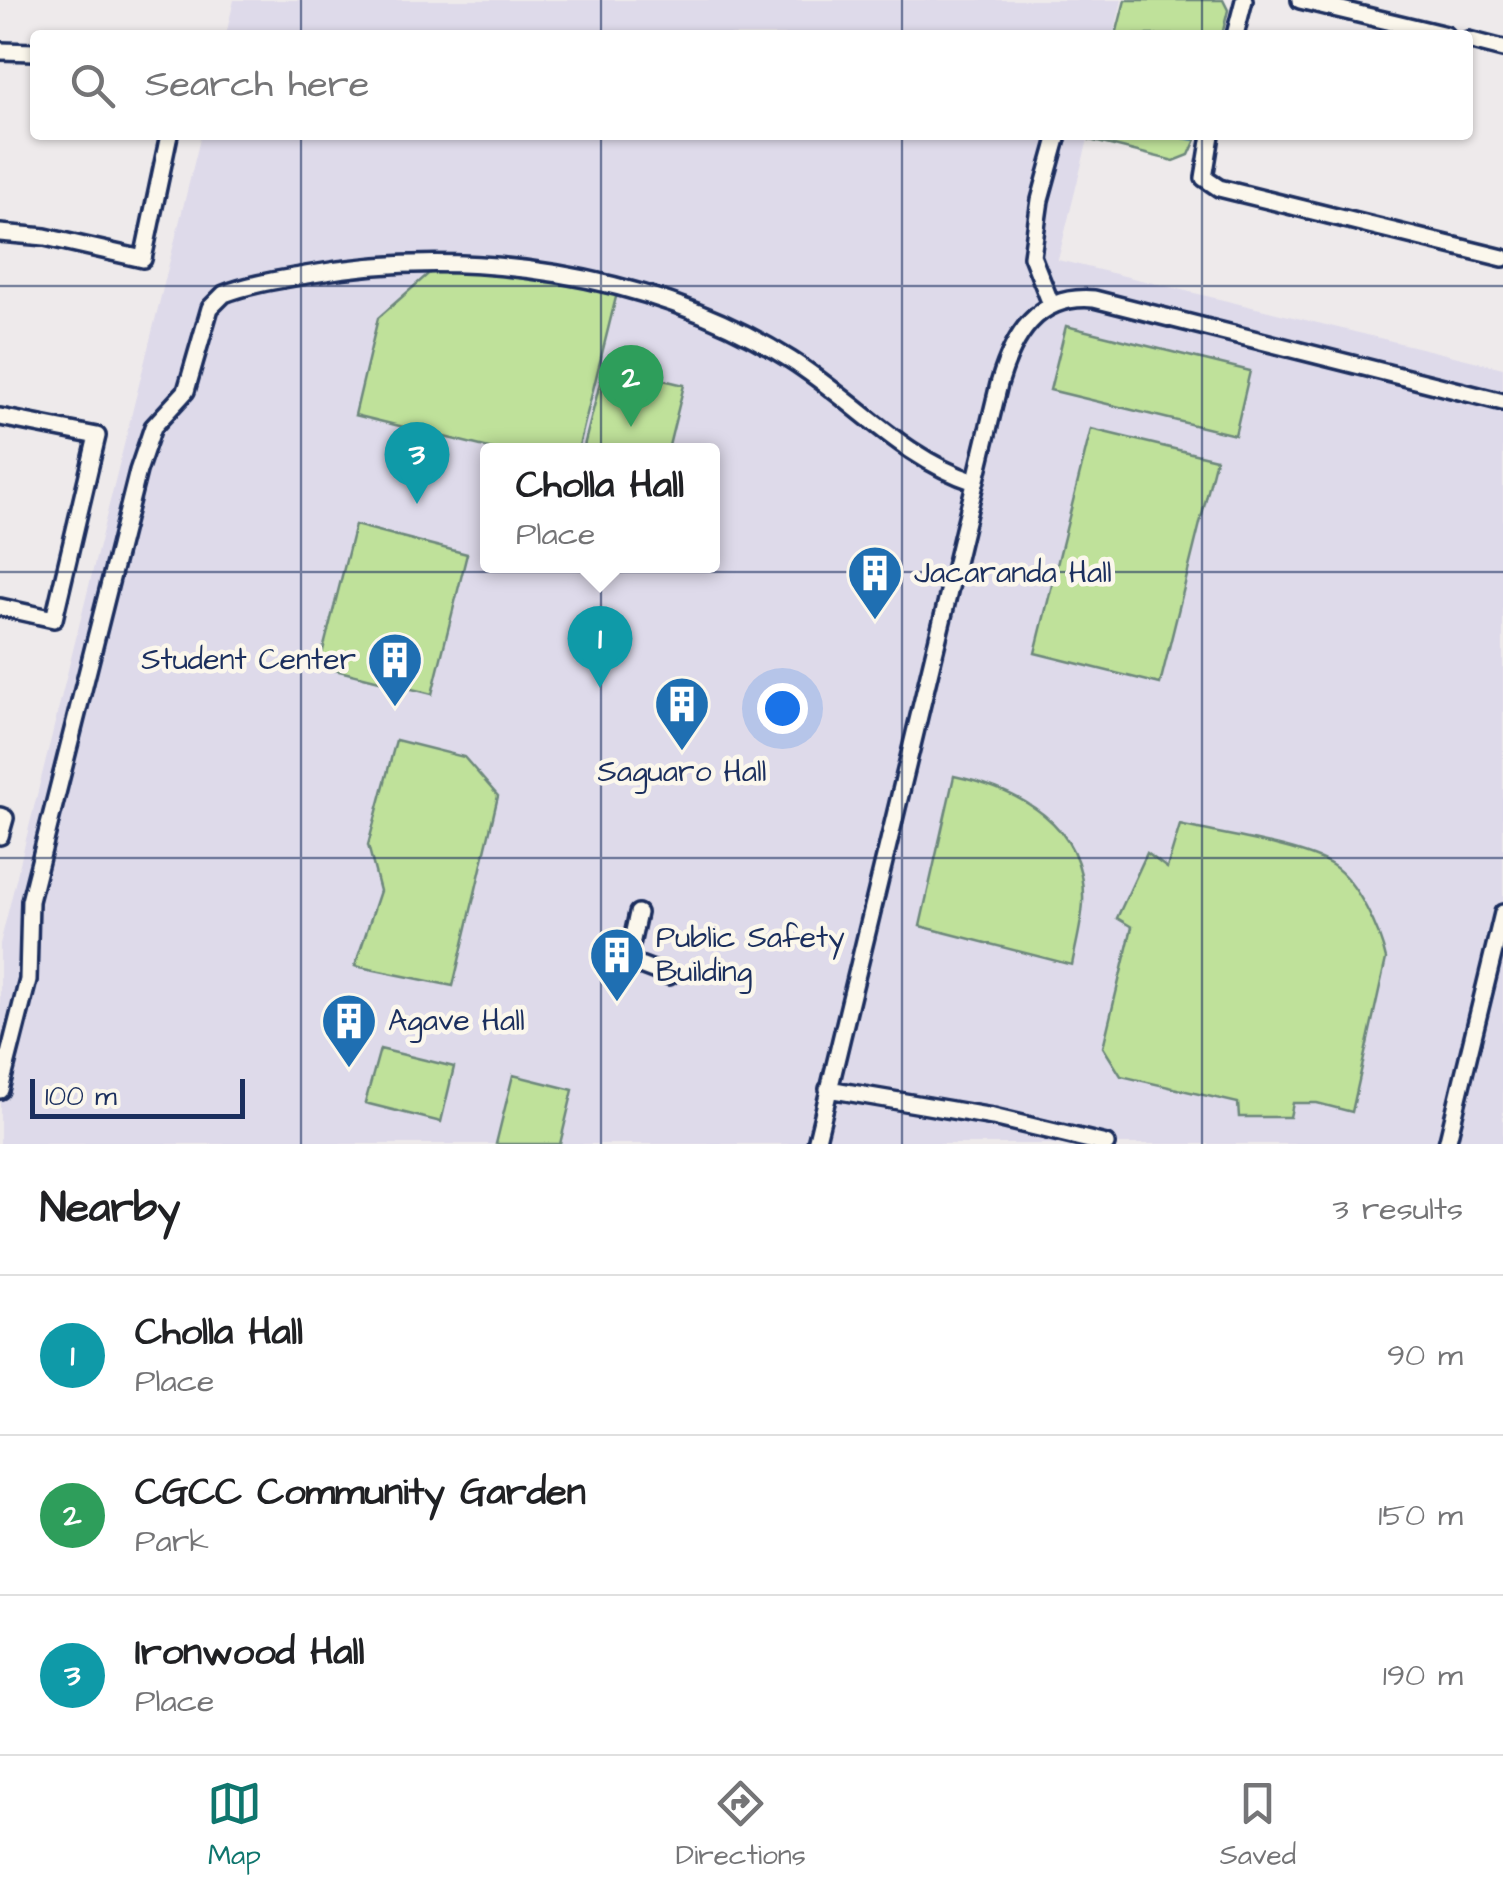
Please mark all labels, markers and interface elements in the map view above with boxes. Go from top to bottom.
search box [30,30,1473,140]
icon: search [65,58,120,113]
text: Search here [145,59,369,111]
pin: 2 [598,344,664,427]
pin: 3 [384,422,450,504]
popup [480,443,720,573]
text: Cholla Hall [516,460,684,512]
text: Place [516,512,595,557]
building icon: Jacaranda Hall [845,543,905,622]
place label: Jacaranda Hall [914,552,1112,594]
pin: 1 [568,606,632,688]
building icon: Student Center [365,630,425,709]
place label: Student Center [141,639,356,681]
building icon: Saguaro Hall [652,674,712,753]
your location [757,683,808,734]
place label: Saguaro Hall [598,751,766,794]
place label: Public Safety Building [656,917,845,994]
building icon: Public Safety Building [587,925,647,1004]
building icon: Agave Hall [319,991,379,1070]
place label: Agave Hall [388,1000,525,1043]
scale bar [30,1074,245,1118]
text: 100 m [45,1077,117,1116]
text: Nearby [40,1180,180,1238]
text: 3 results [1333,1187,1463,1232]
text: Cholla Hall [135,1307,303,1359]
text: 1 [70,1333,75,1378]
text: 90 m [1387,1333,1463,1378]
text: Place [135,1359,214,1404]
text: CGCC Community Garden [135,1467,586,1519]
text: 2 [63,1493,82,1538]
text: 150 m [1378,1493,1463,1538]
text: Park [135,1519,209,1564]
text: Ironwood Hall [135,1627,365,1679]
text: 3 [64,1653,81,1698]
text: 190 m [1383,1653,1463,1698]
text: Place [135,1679,214,1724]
tab: Map [207,1776,262,1875]
tab: Directions [676,1776,806,1875]
tab: Saved [1220,1776,1296,1875]

